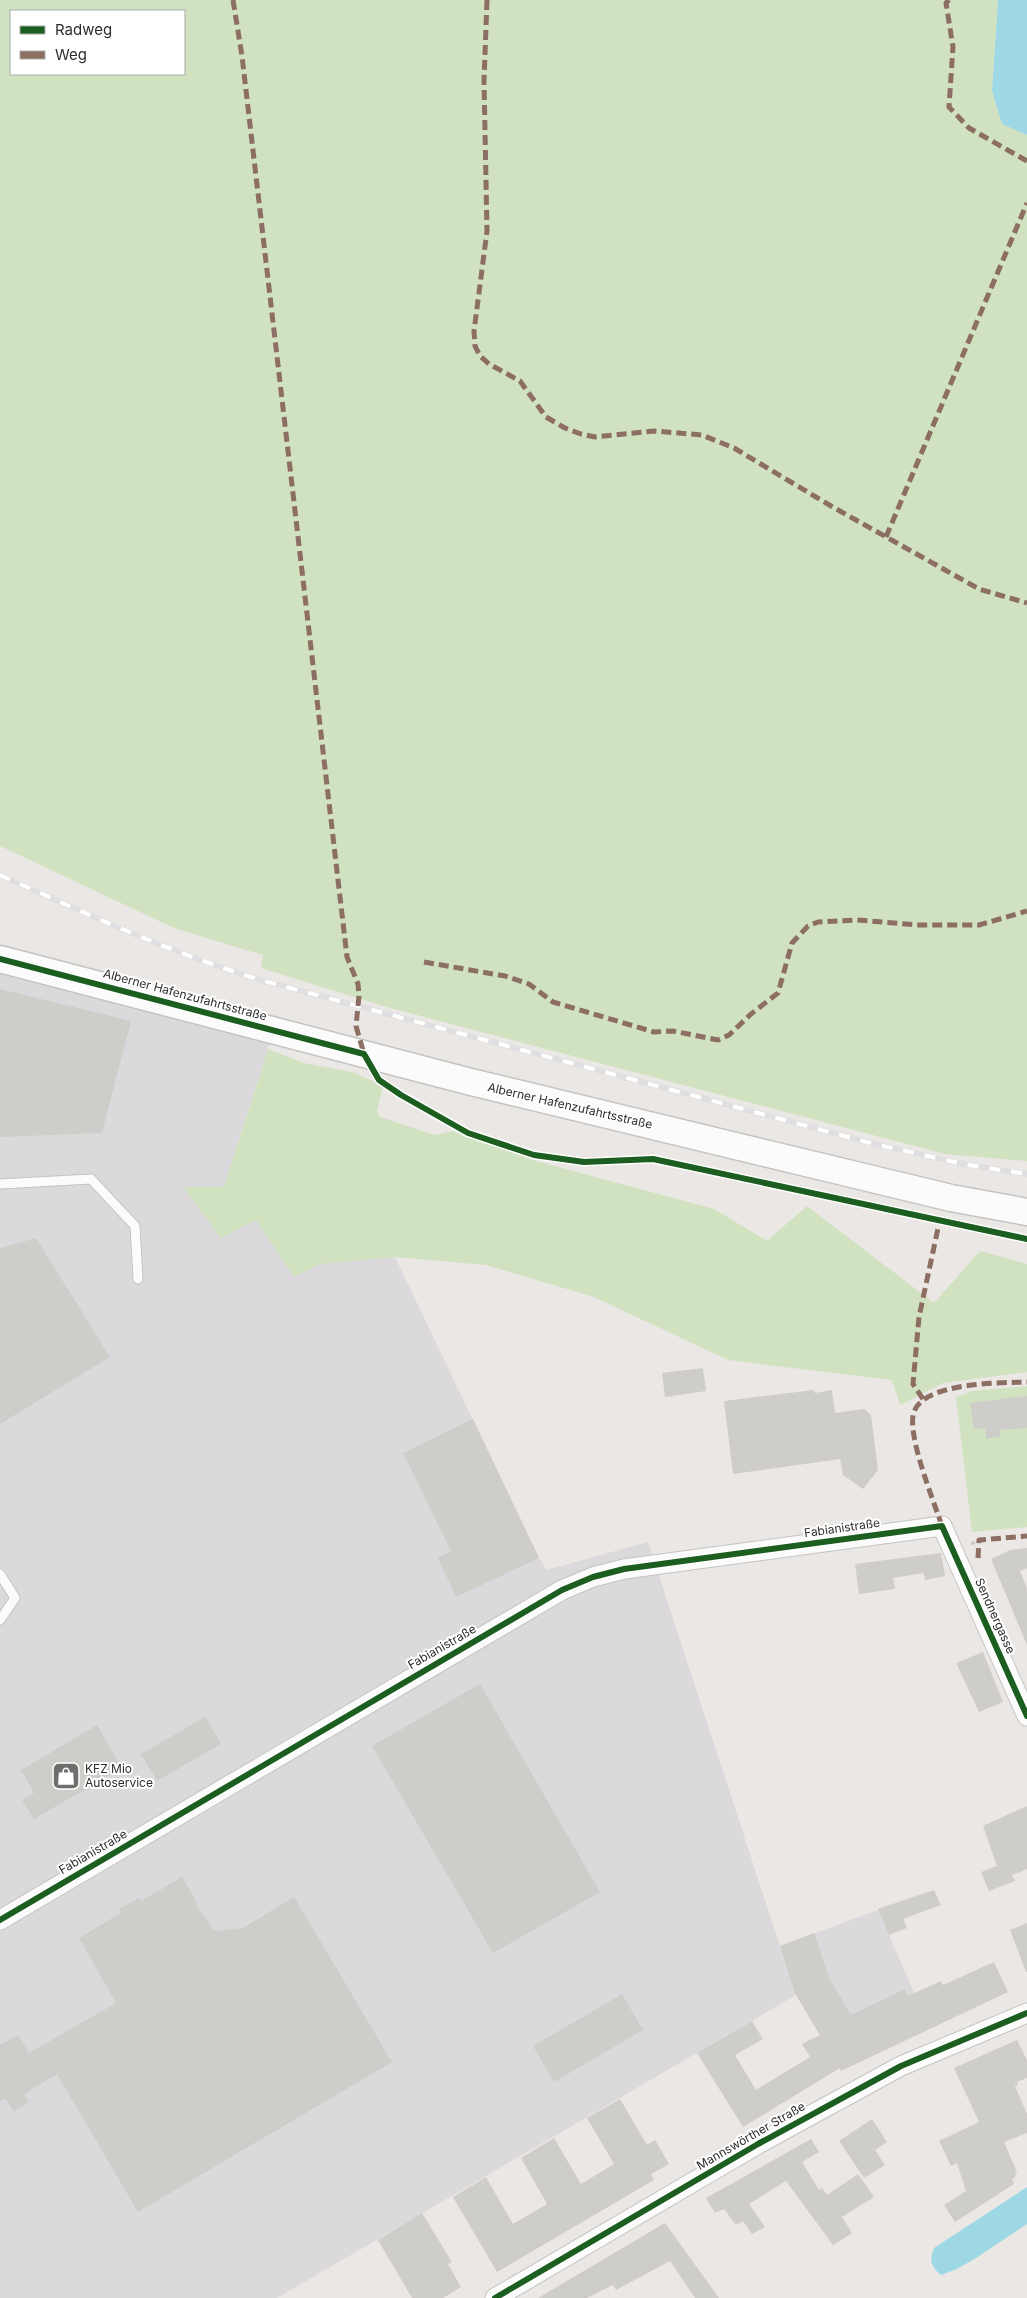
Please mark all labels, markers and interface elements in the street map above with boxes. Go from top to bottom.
legend [10,10,185,75]
text: Radweg [55,20,112,39]
text: Weg [55,45,87,64]
street label: Alberner Hafenzufahrtsstraße [102,965,269,1024]
street label: Alberner Hafenzufahrtsstraße [486,1079,654,1132]
street label: Fabianistraße [803,1515,881,1540]
street label: Sendnergasse [972,1576,1019,1656]
street label: Fabianistraße [405,1621,479,1672]
shop icon: KFZ Mio Autoservice [51,1761,81,1791]
place label: KFZ Mio Autoservice [85,1761,153,1790]
street label: Fabianistraße [56,1826,130,1877]
street label: Mannswörther Straße [694,2098,808,2173]

